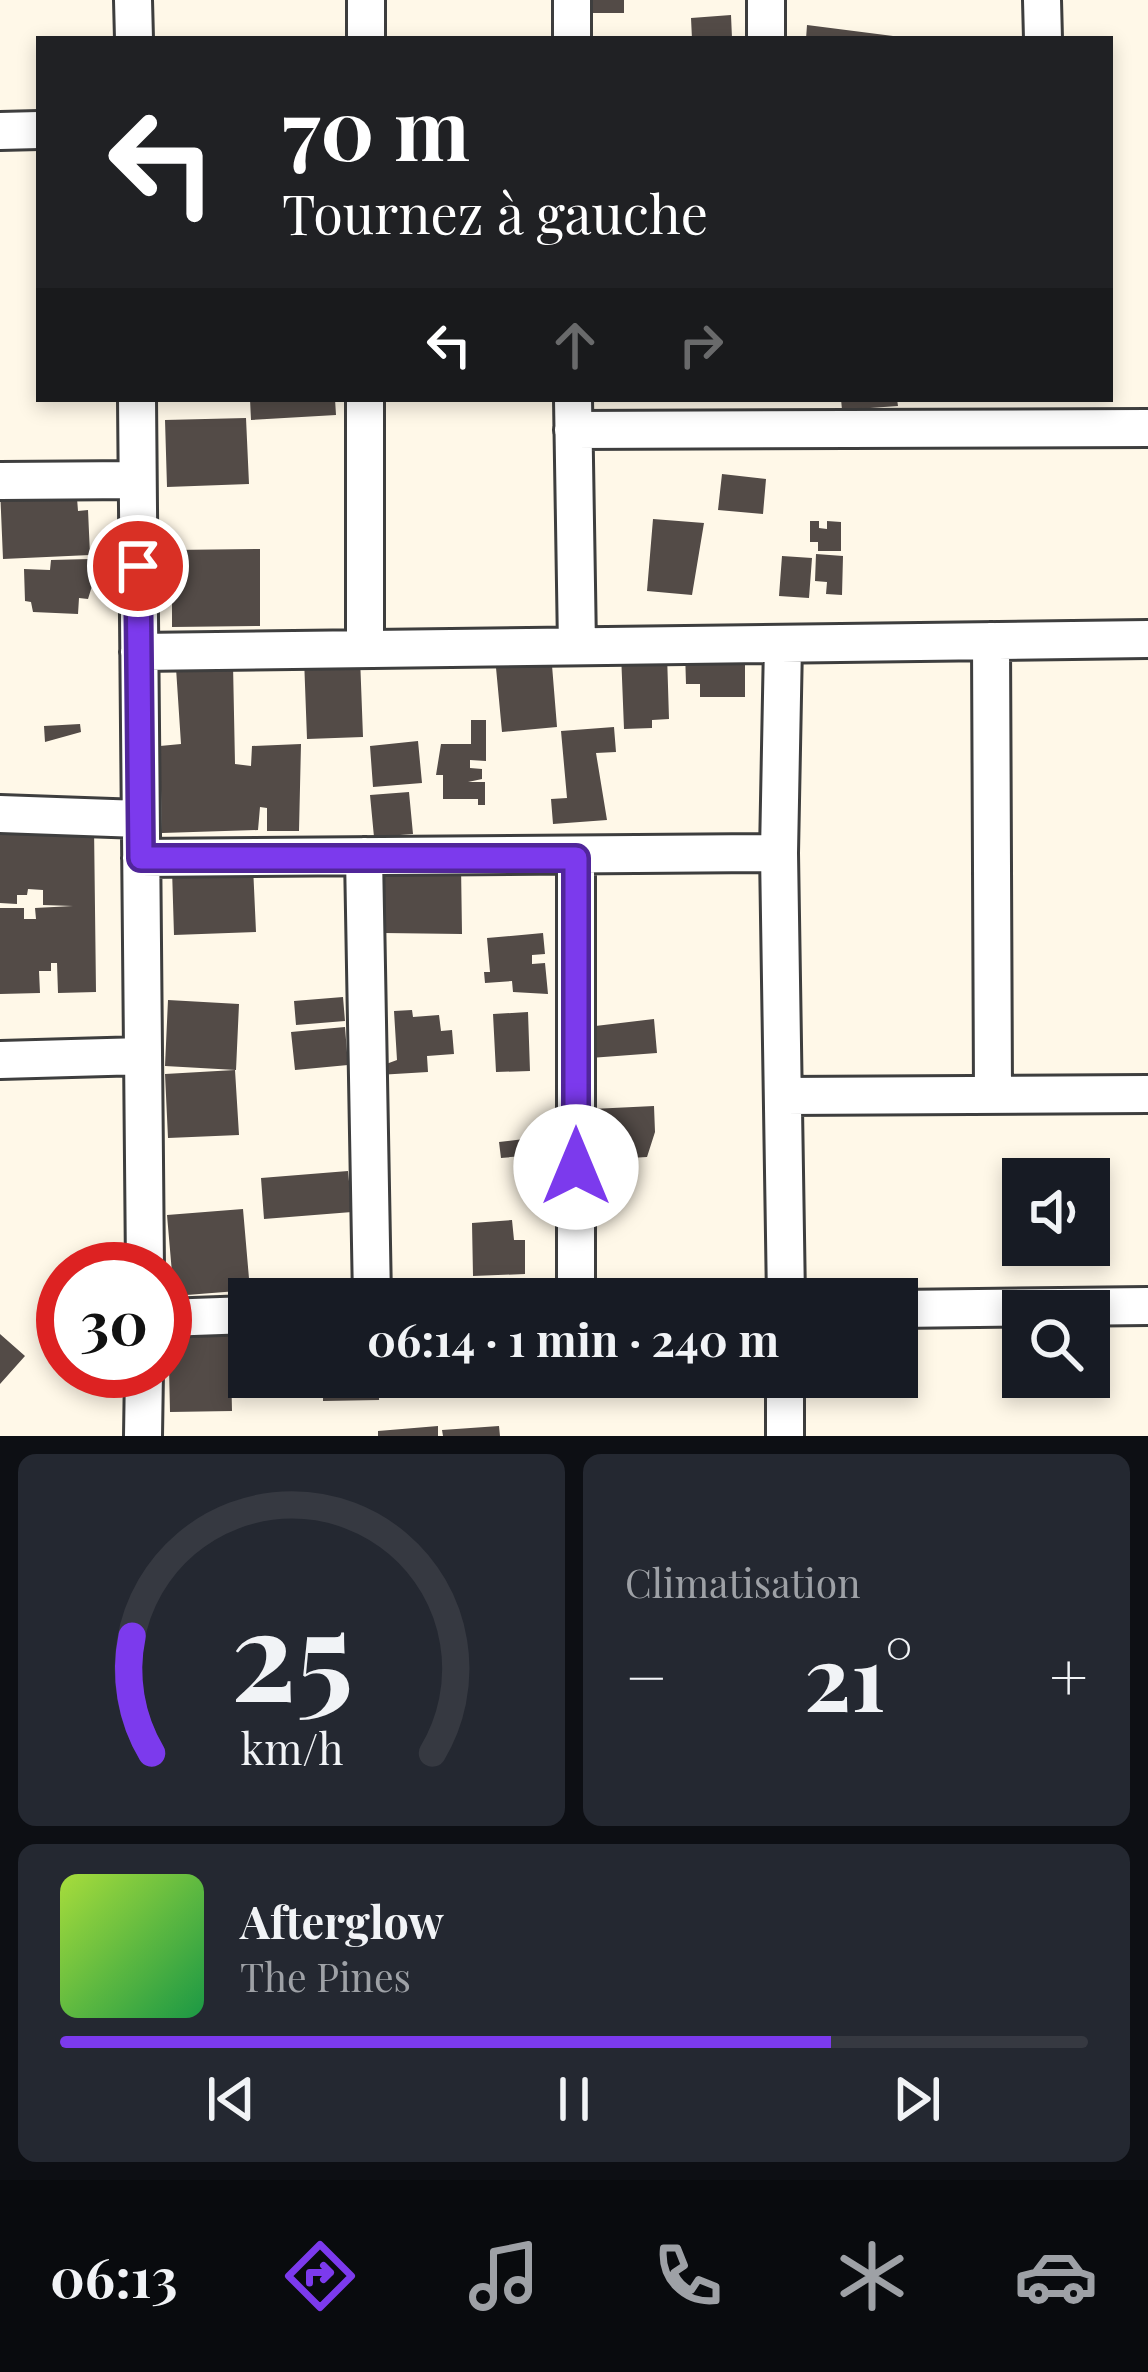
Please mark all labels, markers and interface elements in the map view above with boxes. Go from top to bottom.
text: 70 m [282,70,470,182]
icon: left [84,84,240,240]
text: Tournez à gauche [282,177,708,249]
icon: left [416,312,482,378]
icon: ahead [542,312,608,378]
icon: right [668,312,734,378]
pin [87,515,189,617]
icon: arrive [105,533,171,599]
position arrow [513,1104,639,1230]
map controls [1002,1158,1110,1398]
button: sound [1002,1158,1110,1266]
speed limit sign: 30 [36,1242,192,1398]
button: search [1002,1290,1110,1398]
text: 06:14 · 1 min · 240 m [367,1308,779,1368]
text: Climatisation [625,1556,860,1608]
text: 25 [230,1567,353,1733]
text: 21° [804,1615,913,1735]
text: − [625,1631,668,1719]
text: + [1049,1631,1088,1719]
text: km/h [240,1719,343,1776]
text: Afterglow [240,1890,444,1950]
text: The Pines [240,1950,411,2002]
icon: previous [198,2066,264,2132]
icon: pause [541,2066,607,2132]
icon: next [884,2066,950,2132]
icon: directions [278,2234,362,2318]
icon: music [462,2234,546,2318]
icon: phone [646,2234,730,2318]
icon: climate [830,2234,914,2318]
icon: car [1014,2234,1098,2318]
text: 06:13 [50,2240,177,2312]

